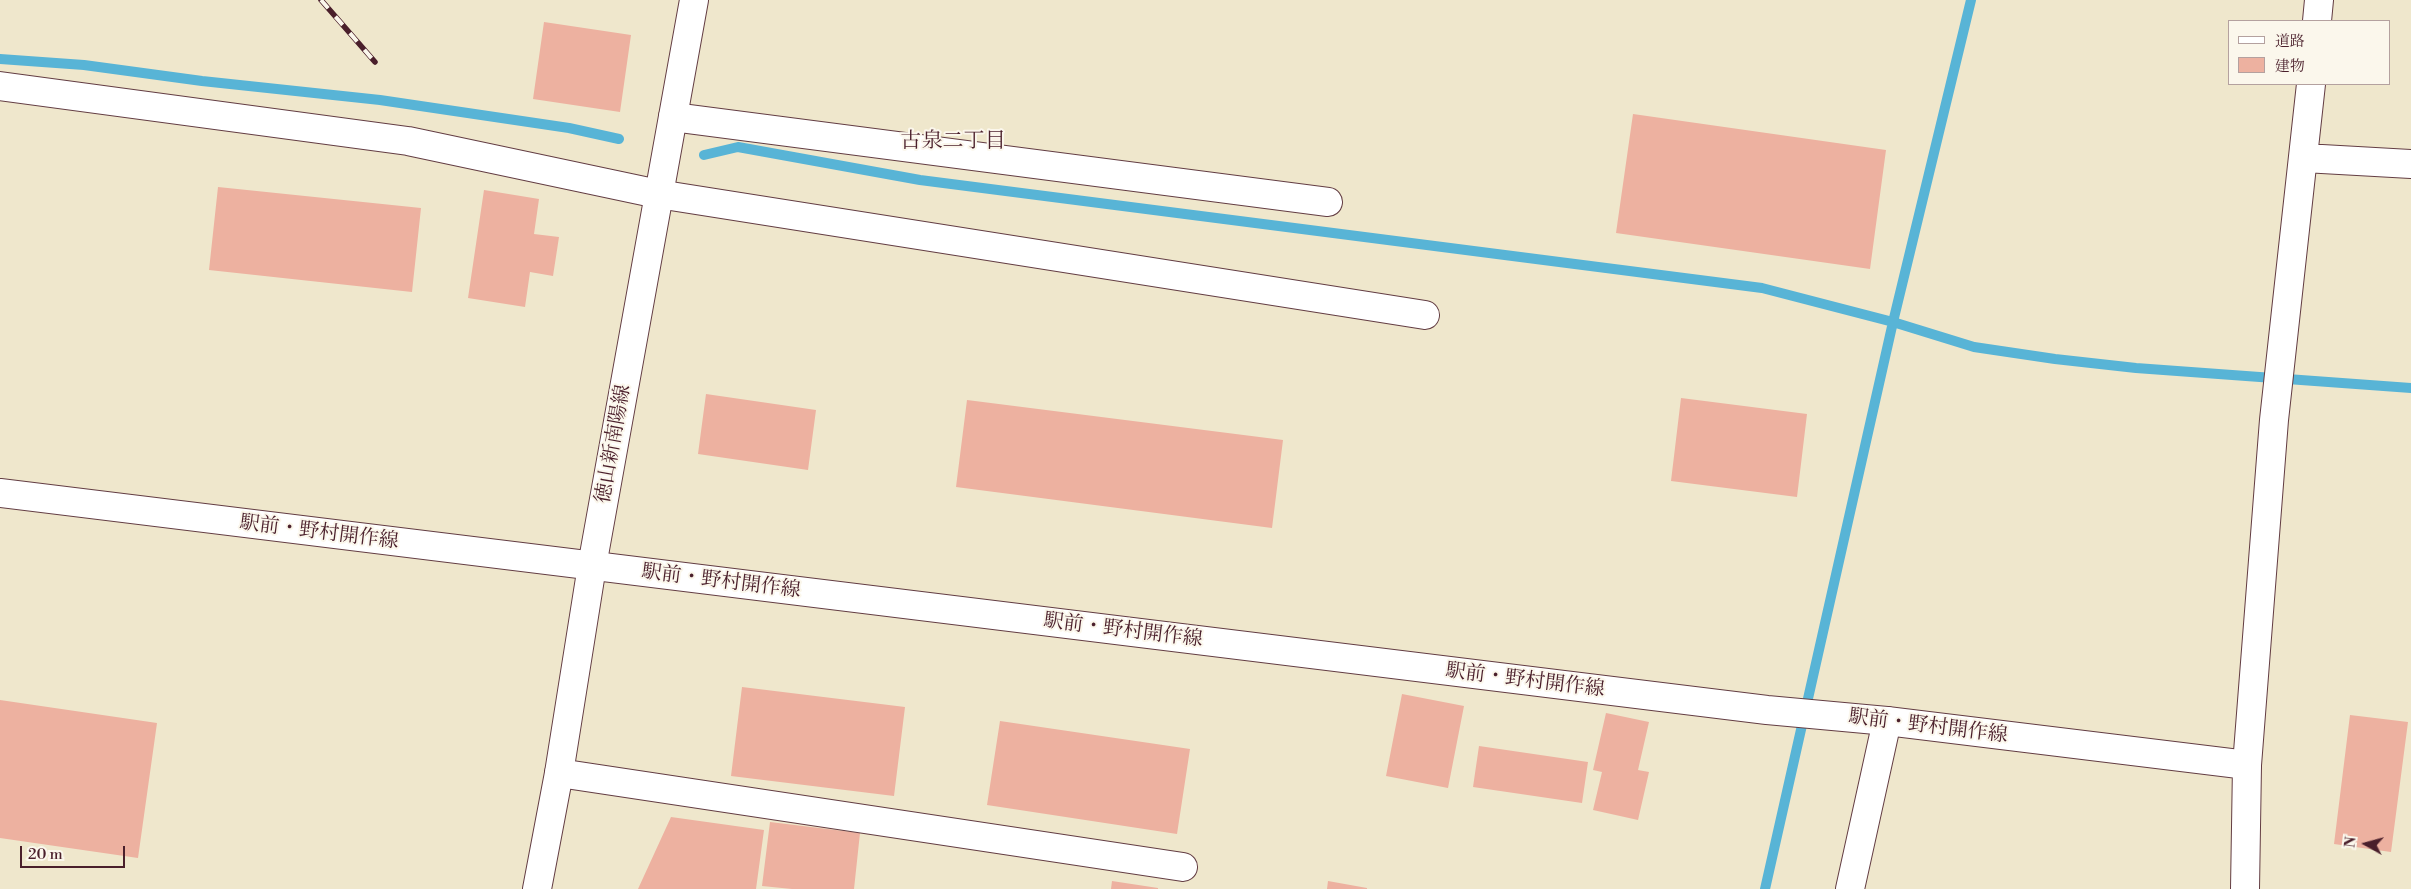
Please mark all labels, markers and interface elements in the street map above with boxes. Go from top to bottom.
legend [2228,20,2391,85]
text: 道路 [2275,32,2305,51]
text: 建物 [2275,57,2305,76]
district label: 古泉二丁目 [901,129,1005,155]
street label: 徳山新南陽線 [592,383,636,505]
street label: 駅前・野村開作線 [238,511,400,555]
street label: 駅前・野村開作線 [640,560,802,604]
street label: 駅前・野村開作線 [1042,609,1204,653]
street label: 駅前・野村開作線 [1444,659,1606,703]
street label: 駅前・野村開作線 [1847,705,2009,749]
north arrow [2341,819,2391,869]
scale bar [22,836,128,868]
text: N [2342,836,2361,849]
text: 20 m [28,845,63,864]

